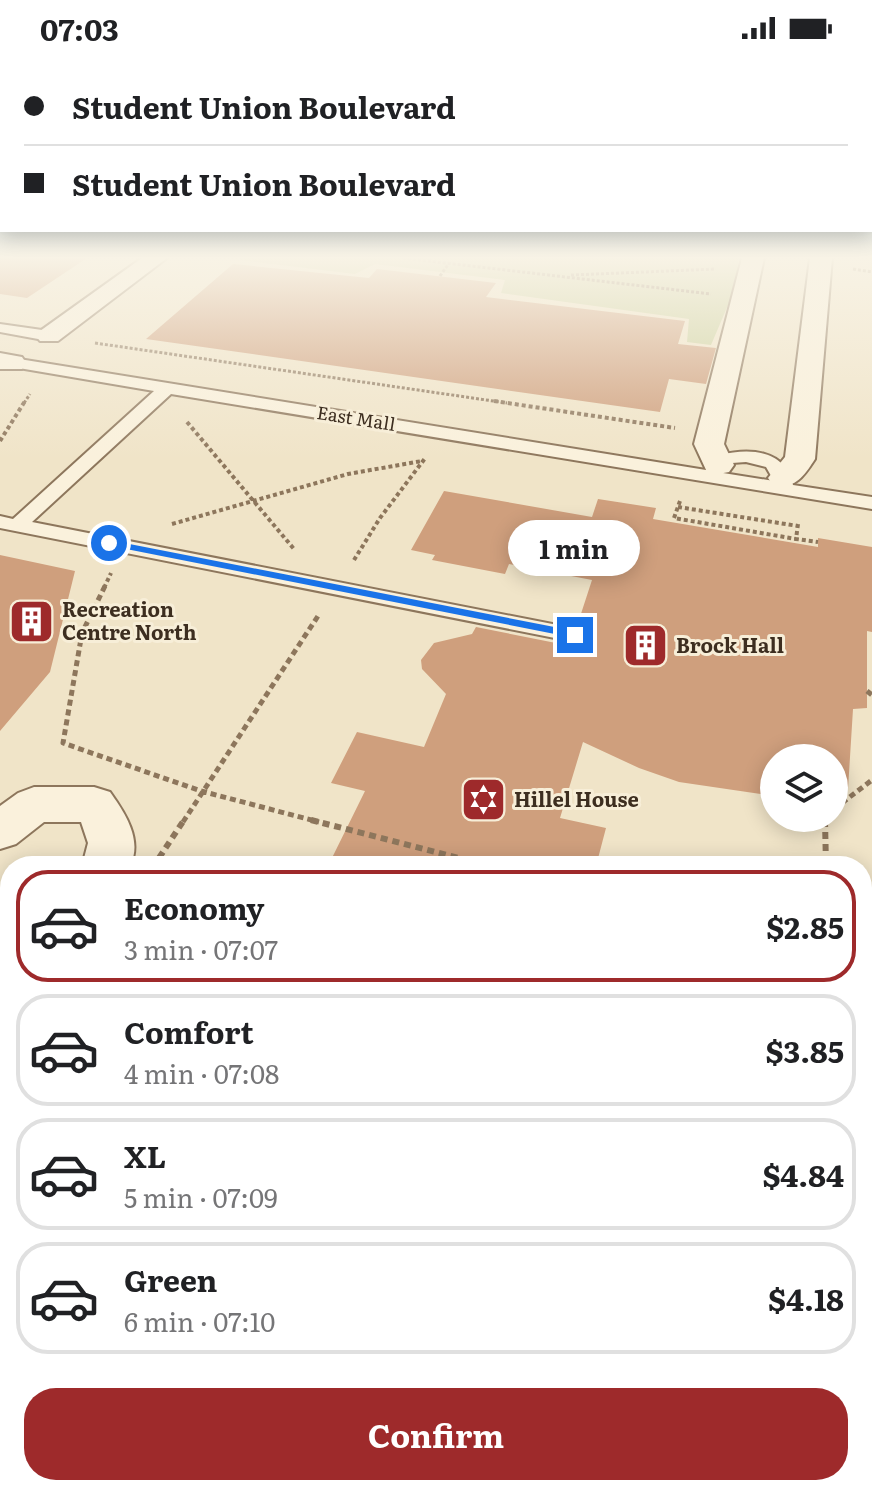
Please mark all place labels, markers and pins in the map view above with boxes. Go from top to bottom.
place label: Recreation Centre North [62,593,197,646]
building icon: Recreation Centre North [7,597,55,645]
building icon: Brock Hall [621,622,669,670]
place label: Brock Hall [676,629,784,659]
synagogue icon: Hillel House [459,776,507,824]
place label: Hillel House [514,783,639,813]

